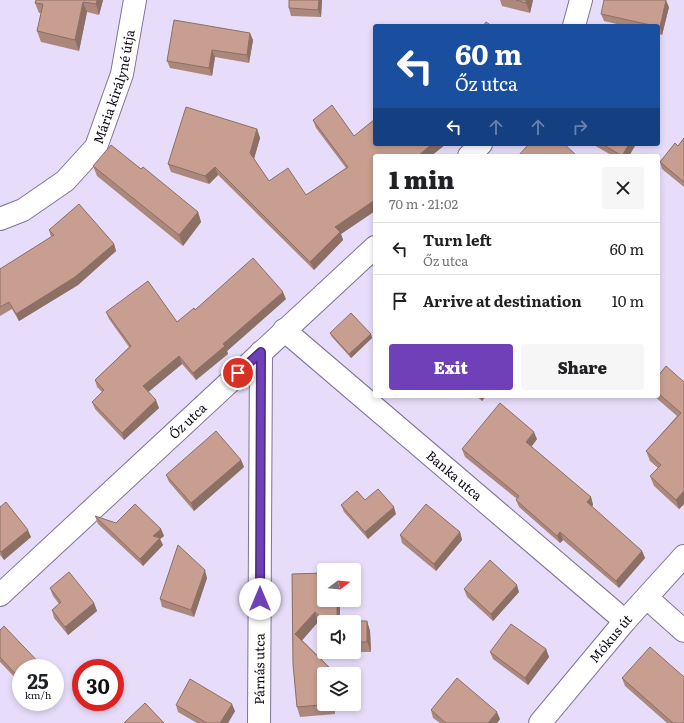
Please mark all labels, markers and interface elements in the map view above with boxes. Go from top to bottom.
street label: Mária királyné útja [88,28,139,146]
text: 60 m [455,32,522,74]
icon: left [389,40,441,92]
text: Őz utca [455,70,518,97]
icon: left [443,116,465,138]
icon: ahead [485,116,507,138]
icon: ahead [527,116,549,138]
icon: right [569,116,591,138]
text: 1 min [389,161,454,196]
button: close [602,167,644,209]
text: 70 m · 21:02 [389,194,458,213]
text: Turn left [423,228,492,251]
text: 60 m [610,237,644,260]
icon: left [389,238,411,260]
text: Őz utca [423,251,468,270]
text: Arrive at destination [423,289,582,312]
text: 10 m [612,289,644,312]
icon: arrive [389,290,411,312]
button: Exit [389,344,513,390]
button: Share [521,344,644,390]
pin [221,356,255,390]
icon: arrive [227,362,249,384]
street label: Őz utca [164,398,210,443]
street label: Banka utca [423,446,487,504]
north arrow [317,563,361,607]
map controls [317,563,361,711]
position arrow [239,578,281,620]
street label: Mókus út [584,609,636,666]
button: sound [317,615,361,659]
street label: Párnás utca [249,633,268,705]
speed limit sign: 30 [72,659,124,711]
text: 25 [27,665,49,695]
button: layers [317,667,361,711]
text: km/h [25,687,51,702]

